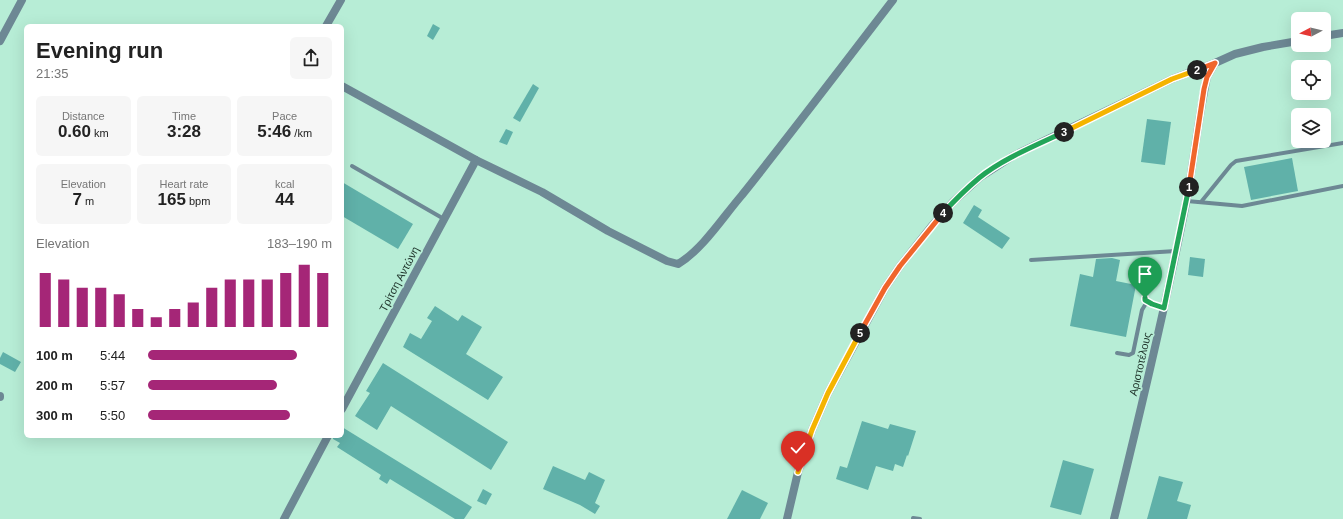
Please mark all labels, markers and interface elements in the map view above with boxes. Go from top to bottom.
north arrow [1291,12,1331,52]
map controls [1291,12,1331,148]
button: share [290,37,332,79]
text: Evening run [36,38,163,63]
pin: 2 [1187,60,1207,80]
button: locate [1291,60,1331,100]
text: 2 [1194,64,1200,76]
text: 21:35 [36,66,69,81]
button: layers [1291,108,1331,148]
text: Distance [62,110,105,122]
text: Time [172,110,196,122]
text: Pace [272,110,297,122]
text: 0.60 [58,122,91,141]
text: 3:28 [167,122,201,141]
text: 5:46 [257,122,291,141]
pin: 3 [1054,122,1074,142]
text: 3 [1061,126,1067,138]
text: km [91,127,109,139]
text: /km [291,127,312,139]
pin: 1 [1179,177,1199,197]
text: Elevation [61,178,106,190]
text: Heart rate [160,178,208,190]
text: kcal [275,178,294,190]
text: 1 [1186,181,1192,193]
text: 7 [72,190,82,209]
text: 165 [158,190,186,209]
text: 44 [275,190,294,209]
text: m [82,195,94,207]
text: bpm [186,195,210,207]
pin: 4 [933,203,953,223]
text: 4 [940,207,946,219]
text: Elevation [36,236,89,251]
text: 183–190 m [267,236,332,251]
street label: Τρίτση Αντώνη [377,244,421,314]
pin [1128,257,1162,298]
icon: arrive [1134,263,1156,285]
pin: 5 [850,323,870,343]
text: 5 [857,327,863,339]
street label: Αριστοτέλους [1127,331,1153,397]
text: 100 m [36,348,73,363]
text: 5:44 [100,348,125,363]
text: 200 m [36,378,73,393]
text: 5:57 [100,378,125,393]
text: 300 m [36,408,73,423]
text: 5:50 [100,408,125,423]
pin [781,431,815,472]
icon: check [787,437,809,459]

